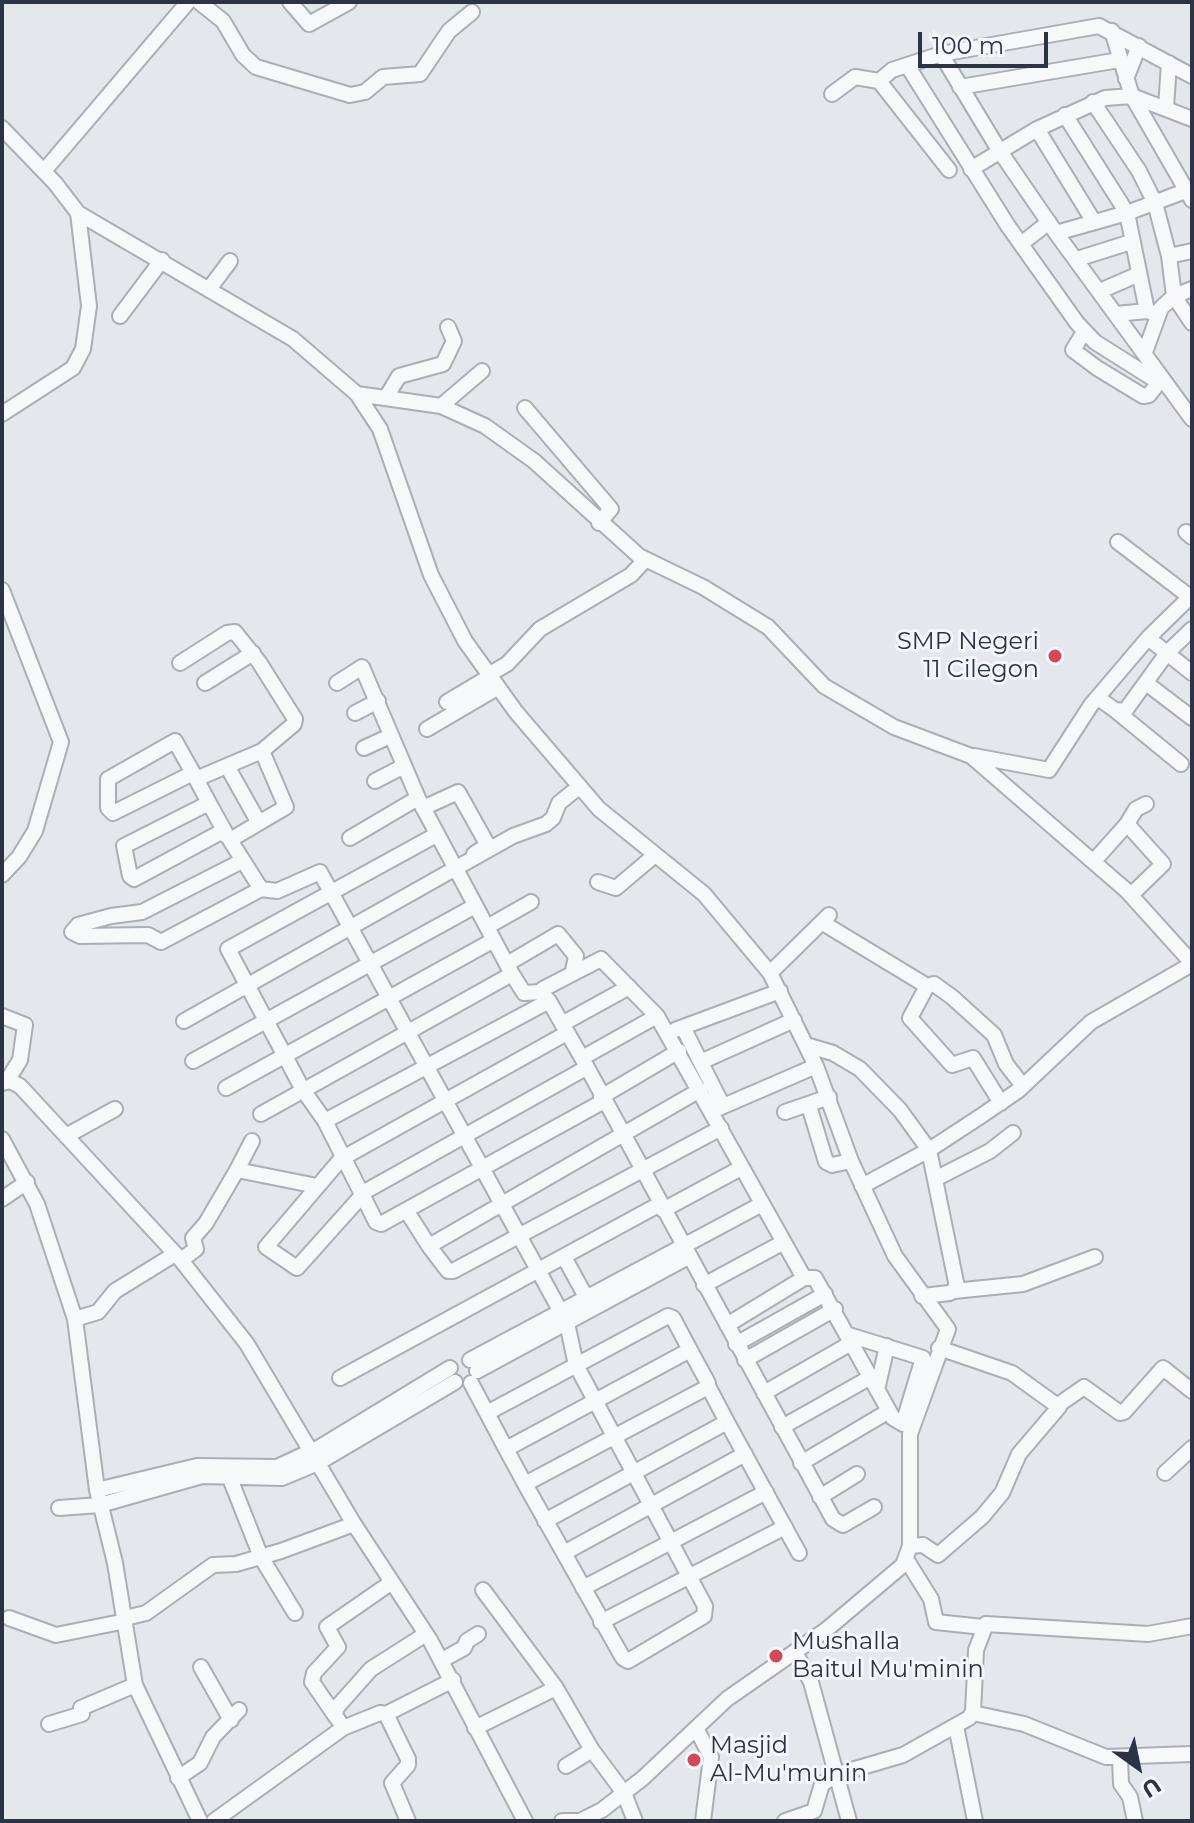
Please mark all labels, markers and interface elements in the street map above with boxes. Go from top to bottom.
scale bar [922,16,1052,66]
text: 100 m [932,31,1004,60]
place label: SMP Negeri 11 Cilegon [897,628,1039,684]
marker: SMP Negeri 11 Cilegon [1046,647,1064,665]
place label: Mushalla Baitul Mu'minin [792,1628,984,1684]
marker: Mushalla Baitul Mu'minin [767,1647,785,1665]
north arrow [1098,1727,1178,1807]
place label: Masjid Al-Mu'munin [710,1732,867,1788]
marker: Masjid Al-Mu'munin [685,1751,703,1769]
text: U [1137,1772,1166,1804]

